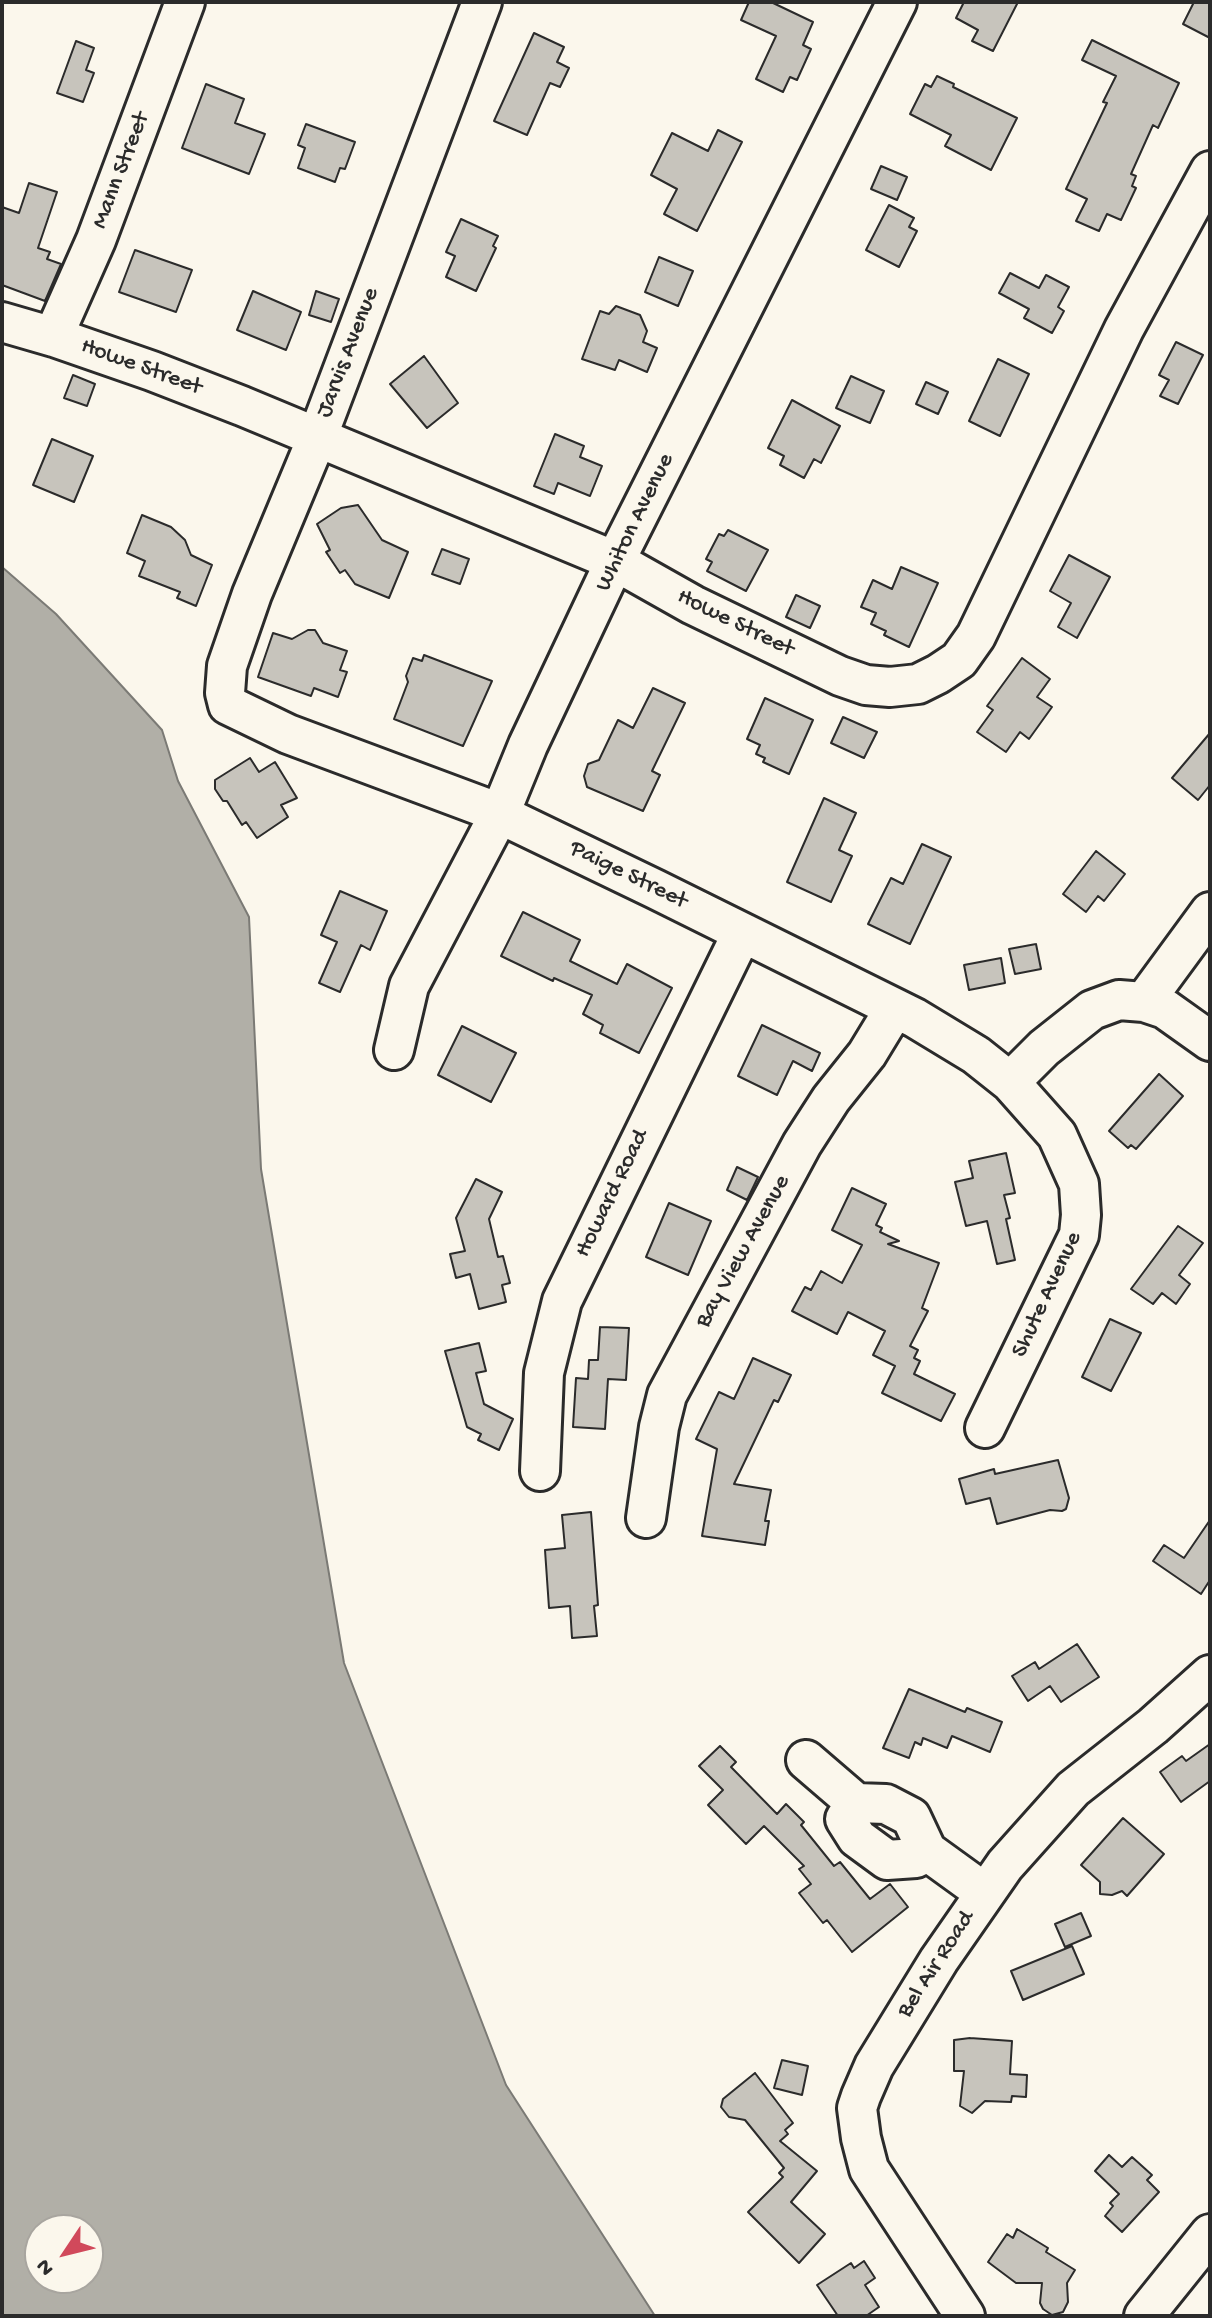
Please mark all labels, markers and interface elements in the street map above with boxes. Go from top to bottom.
street label: Mann Street [87,109,157,233]
street label: Jarvis Avenue [311,284,387,422]
street label: Howe Street [76,333,206,403]
street label: Whiton Avenue [590,449,682,597]
street label: Howe Street [672,583,798,665]
street label: Paige Street [564,835,692,917]
street label: Howard Road [570,1125,656,1263]
street label: Bay View Avenue [690,1170,798,1334]
street label: Shute Avenue [1006,1228,1090,1362]
street label: Bel Air Road [892,1906,982,2024]
north arrow [24,2214,104,2294]
text: N [31,2253,61,2280]

